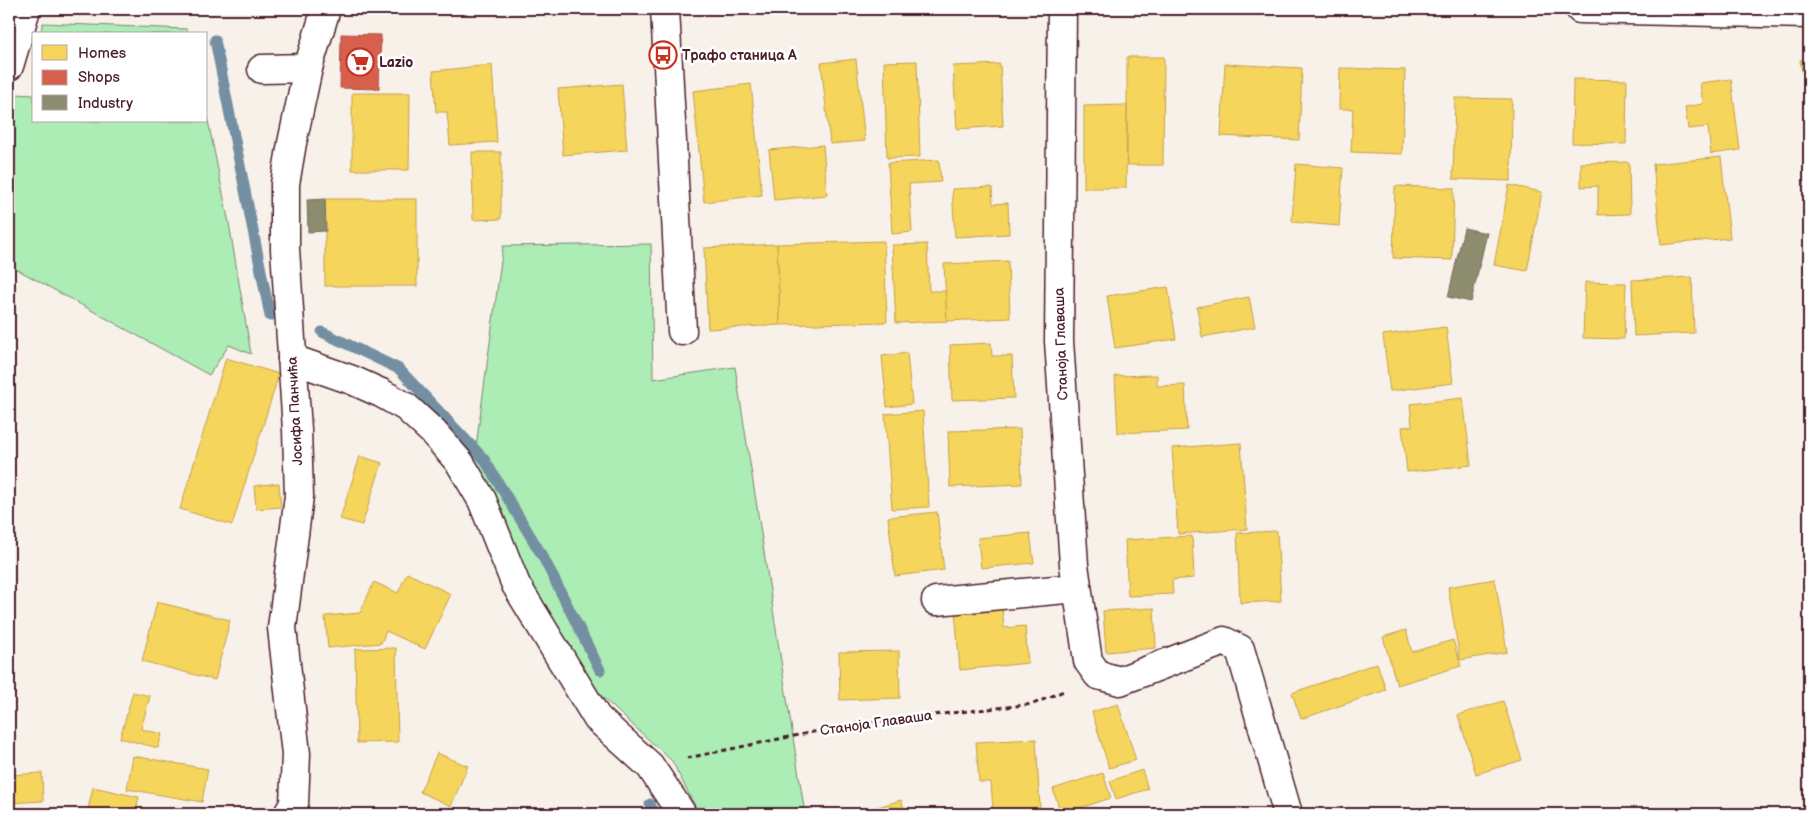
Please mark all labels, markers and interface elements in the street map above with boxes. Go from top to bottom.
legend [32,32,208,122]
bus stop icon: Трафо станица А [648,40,678,70]
text: Homes [78,44,127,63]
supermarket icon: Lazio [345,47,375,77]
place label: Трафо станица А [682,47,797,64]
place label: Lazio [379,54,413,71]
text: Shops [78,68,121,87]
text: Industry [78,94,133,113]
street label: Станоја Главаша [1051,286,1071,401]
street label: Јосифа Панчића [284,355,306,466]
street label: Станоја Главаша [819,707,934,739]

